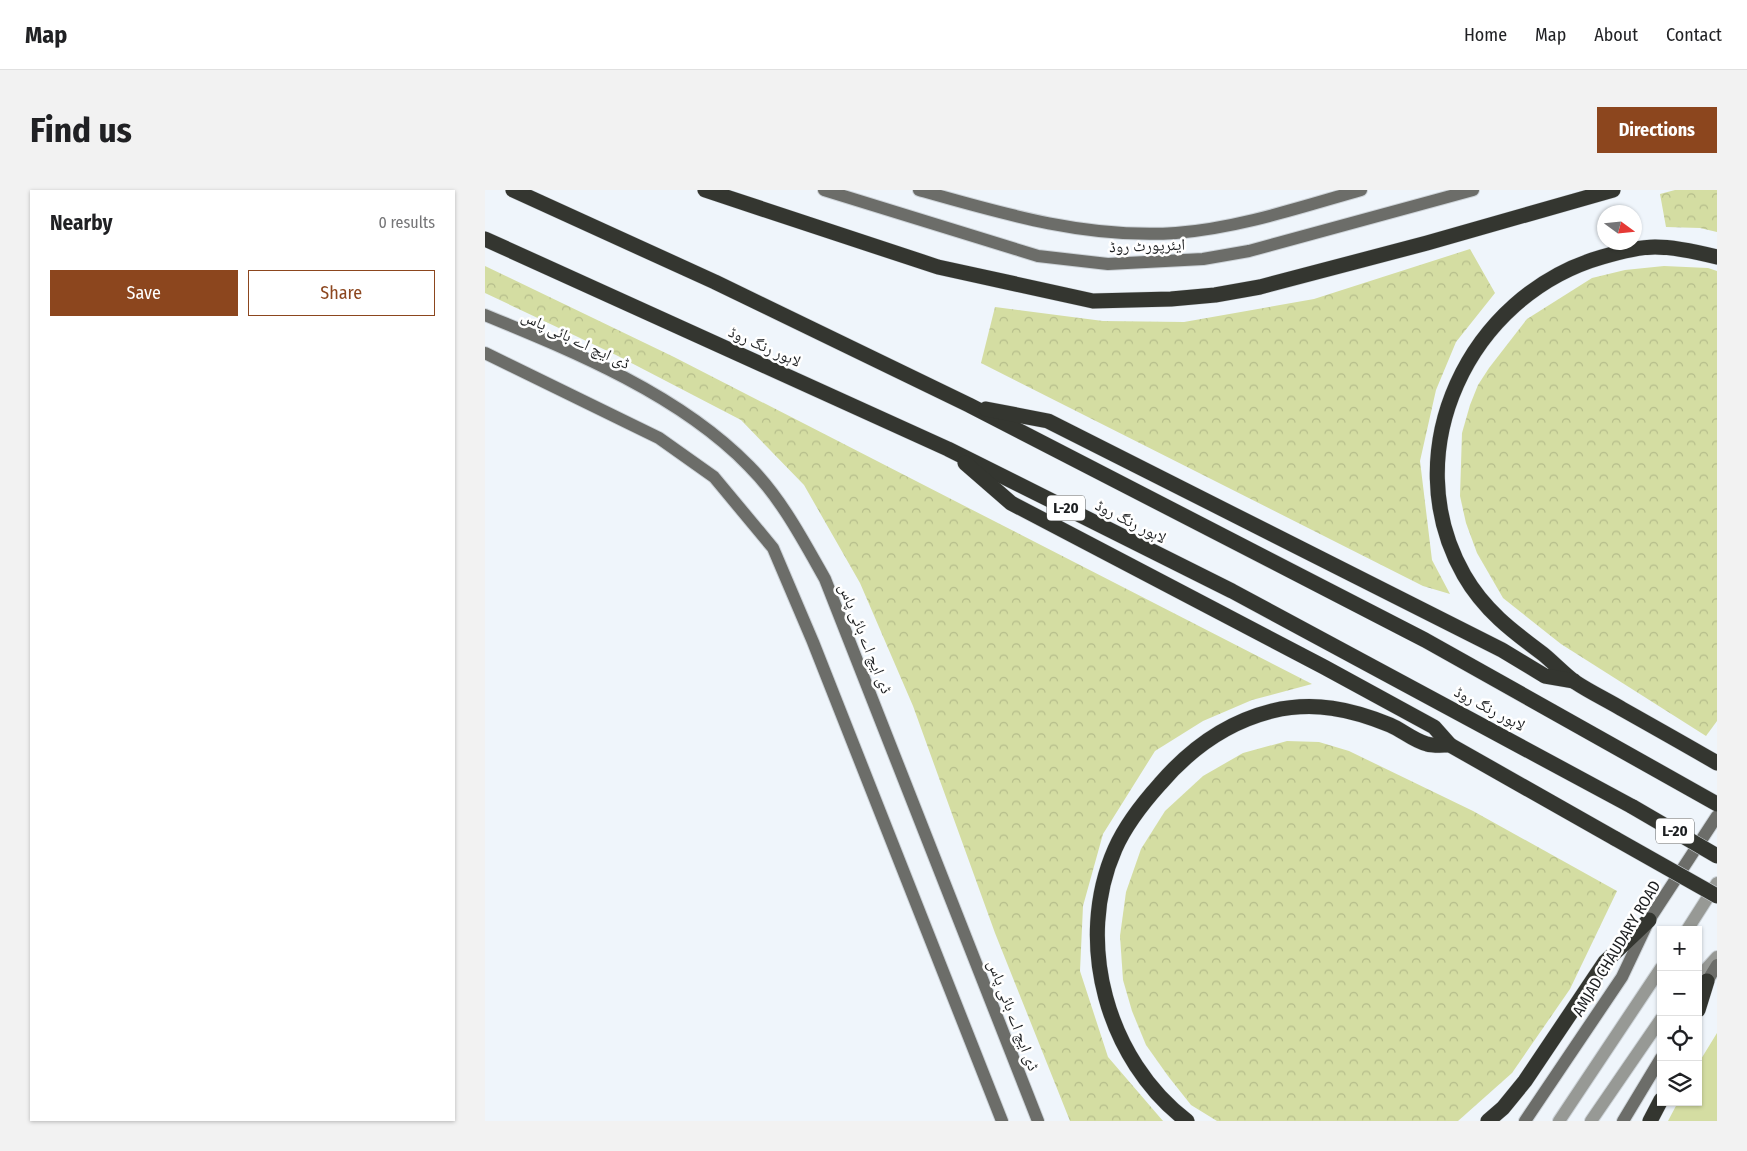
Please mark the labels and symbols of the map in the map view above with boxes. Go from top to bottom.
north arrow [1597,205,1642,250]
street label: ایئرپورٹ روڈ [1109,235,1185,256]
street label: ڈی ایچ اے بائی پاس [518,306,633,374]
street label: لاہور رنگ روڈ [726,322,804,371]
street label: لاہور رنگ روڈ [1092,495,1169,547]
road number: L-20 [1047,496,1085,520]
street label: ڈی ایچ اے بائی پاس [834,580,896,696]
street label: لاہور رنگ روڈ [1451,682,1528,735]
road number: L-20 [1656,818,1694,844]
street label: AMJAD CHAUDARY ROAD [1568,877,1664,1020]
street label: ڈی ایچ اے بائی پاس [983,957,1043,1074]

